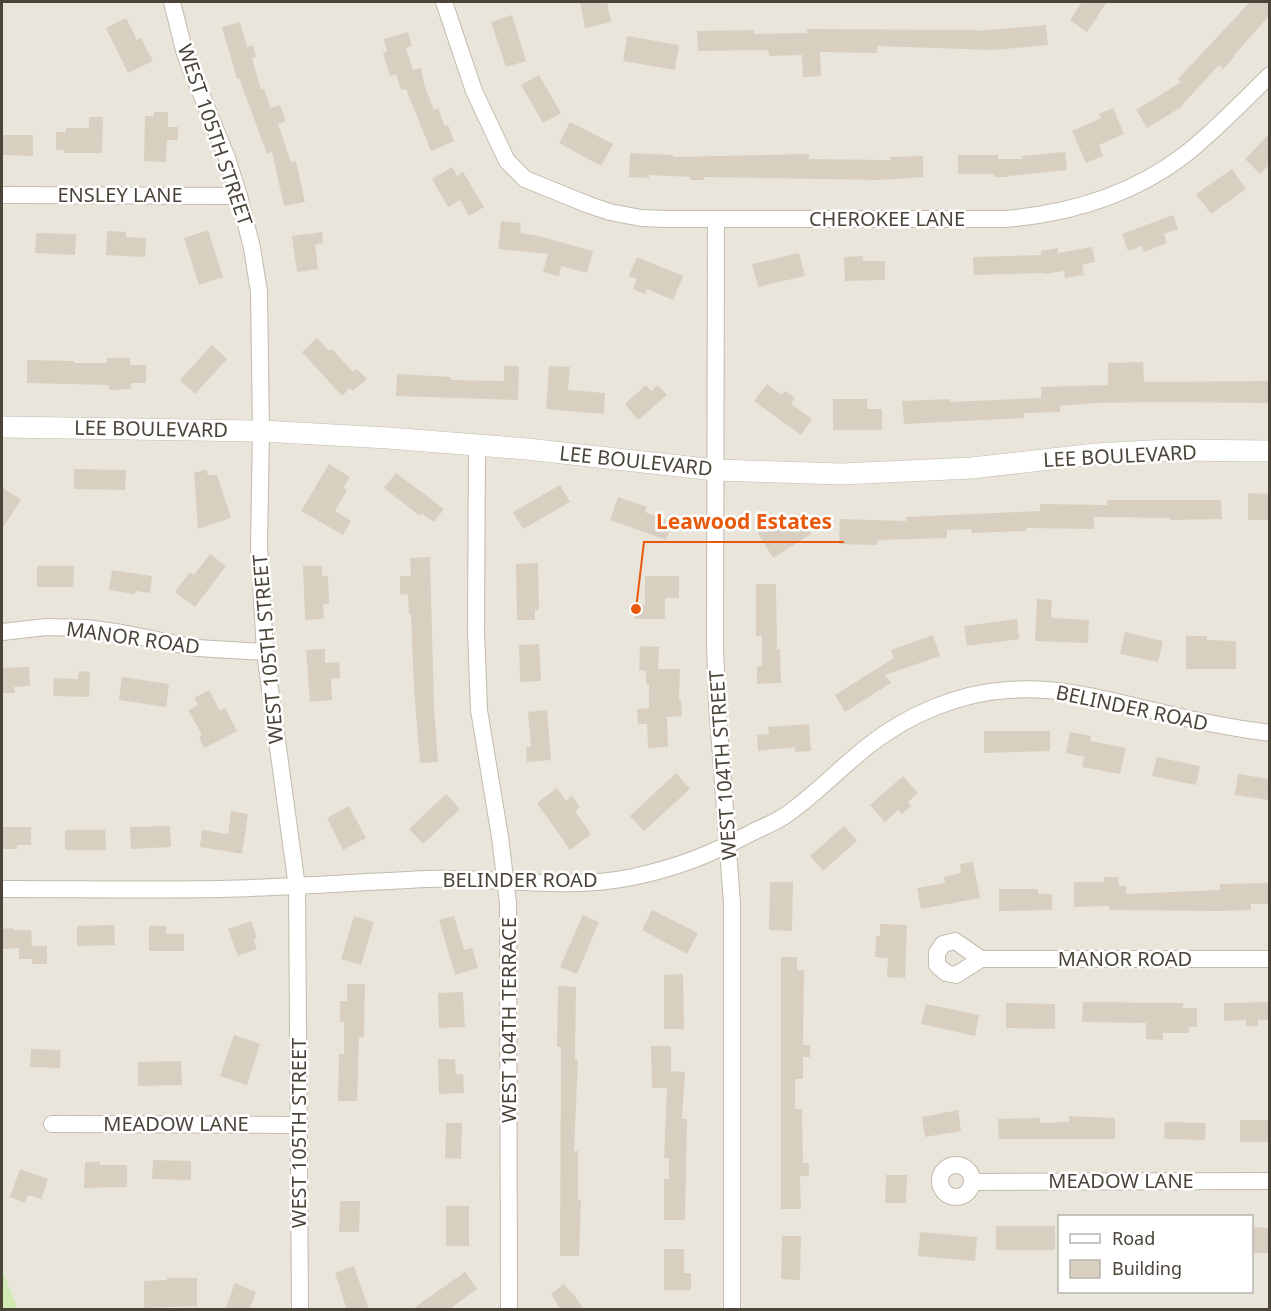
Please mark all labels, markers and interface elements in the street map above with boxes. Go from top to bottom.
street label: WEST 105TH STREET [172,40,259,229]
street label: ENSLEY LANE [58,181,183,208]
street label: CHEROKEE LANE [809,205,965,232]
street label: LEE BOULEVARD [74,414,228,443]
street label: LEE BOULEVARD [1042,438,1197,473]
street label: LEE BOULEVARD [558,439,714,482]
callout: Leawood Estates [644,503,844,542]
text: Leawood Estates [656,507,832,535]
street label: WEST 105TH STREET [246,553,289,745]
street label: MANOR ROAD [65,615,202,660]
street label: WEST 104TH STREET [702,669,743,861]
street label: BELINDER ROAD [1053,678,1211,737]
street label: BELINDER ROAD [443,866,597,893]
street label: WEST 104TH TERRACE [495,917,522,1123]
street label: MANOR ROAD [1058,945,1192,972]
street label: WEST 105TH STREET [285,1038,312,1228]
street label: MEADOW LANE [103,1110,249,1137]
street label: MEADOW LANE [1048,1167,1194,1194]
legend [1058,1215,1253,1293]
text: Road [1112,1226,1155,1250]
text: Building [1112,1256,1182,1280]

